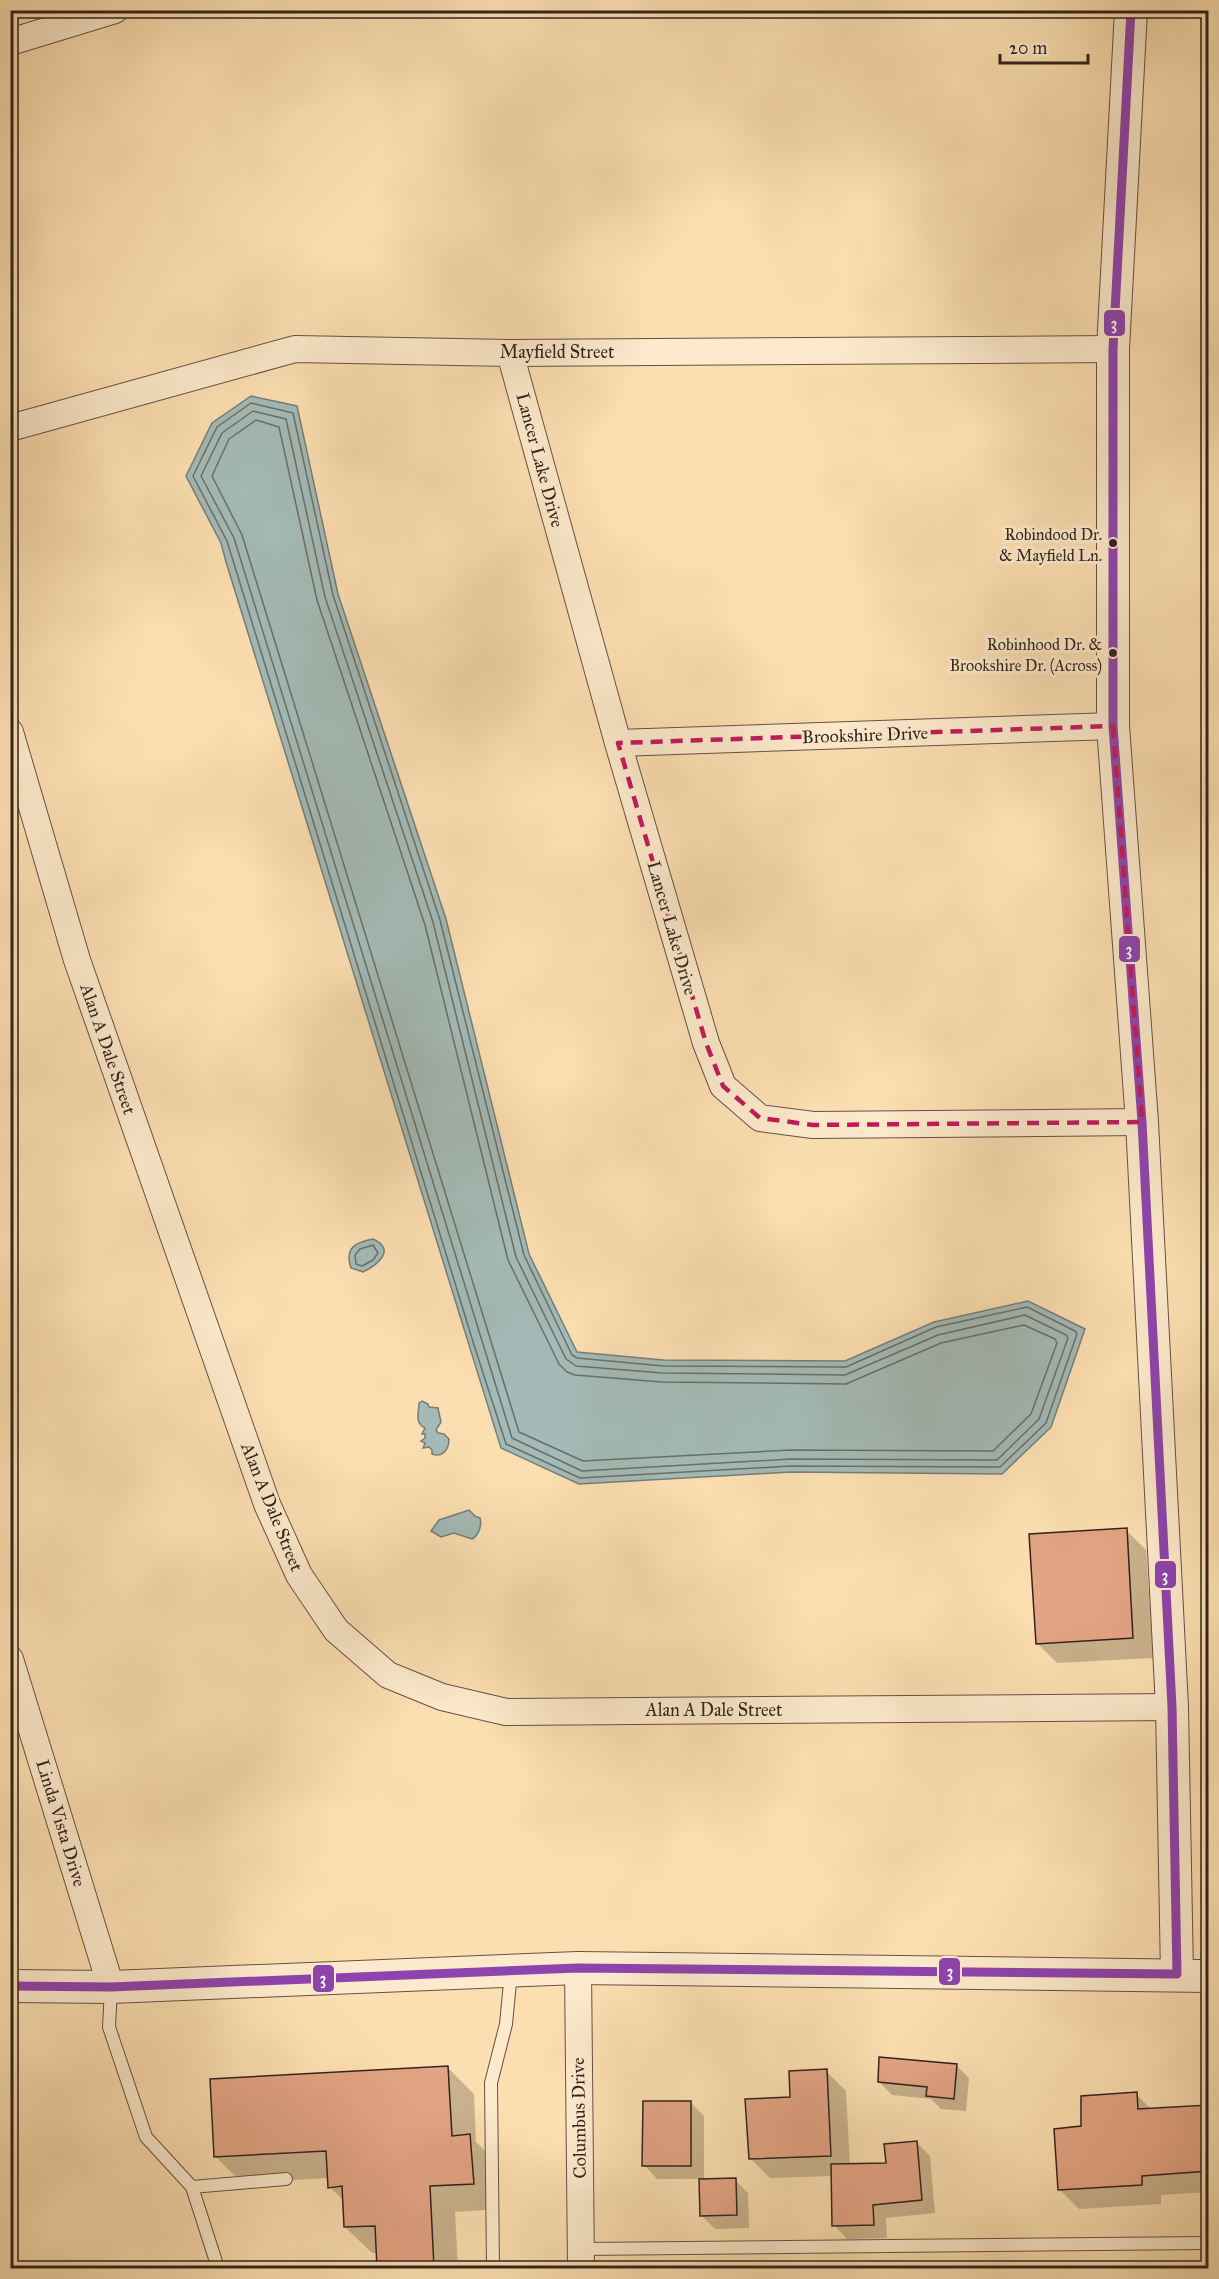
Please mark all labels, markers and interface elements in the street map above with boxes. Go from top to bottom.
scale bar [1000,27,1088,65]
text: 20 m [1009,37,1047,59]
line badge: 3 [1103,309,1126,337]
text: 3 [1111,314,1117,334]
street label: Mayfield Street [500,341,615,363]
street label: Lancer Lake Drive [511,390,569,530]
place label: Robindood Dr. & Mayfield Ln. [999,525,1102,565]
marker: Robindood Dr. & Mayfield Ln. [1107,537,1119,549]
place label: Robinhood Dr. & Brookshire Dr. (Across) [950,635,1102,676]
marker: Robinhood Dr. & Brookshire Dr. (Across) [1107,647,1119,659]
street label: Brookshire Drive [802,722,928,748]
street label: Lancer Lake Drive [642,858,702,998]
line badge: 3 [1118,935,1141,963]
text: 3 [1126,940,1132,960]
street label: Alan A Dale Street [75,980,141,1118]
street label: Alan A Dale Street [236,1438,308,1575]
line badge: 3 [1154,1560,1177,1589]
text: 3 [1162,1566,1168,1586]
street label: Alan A Dale Street [645,1699,783,1721]
street label: Linda Vista Drive [31,1757,91,1889]
line badge: 3 [938,1957,961,1986]
text: 3 [947,1962,953,1982]
line badge: 3 [312,1964,335,1993]
text: 3 [320,1969,326,1989]
street label: Columbus Drive [567,2057,591,2179]

